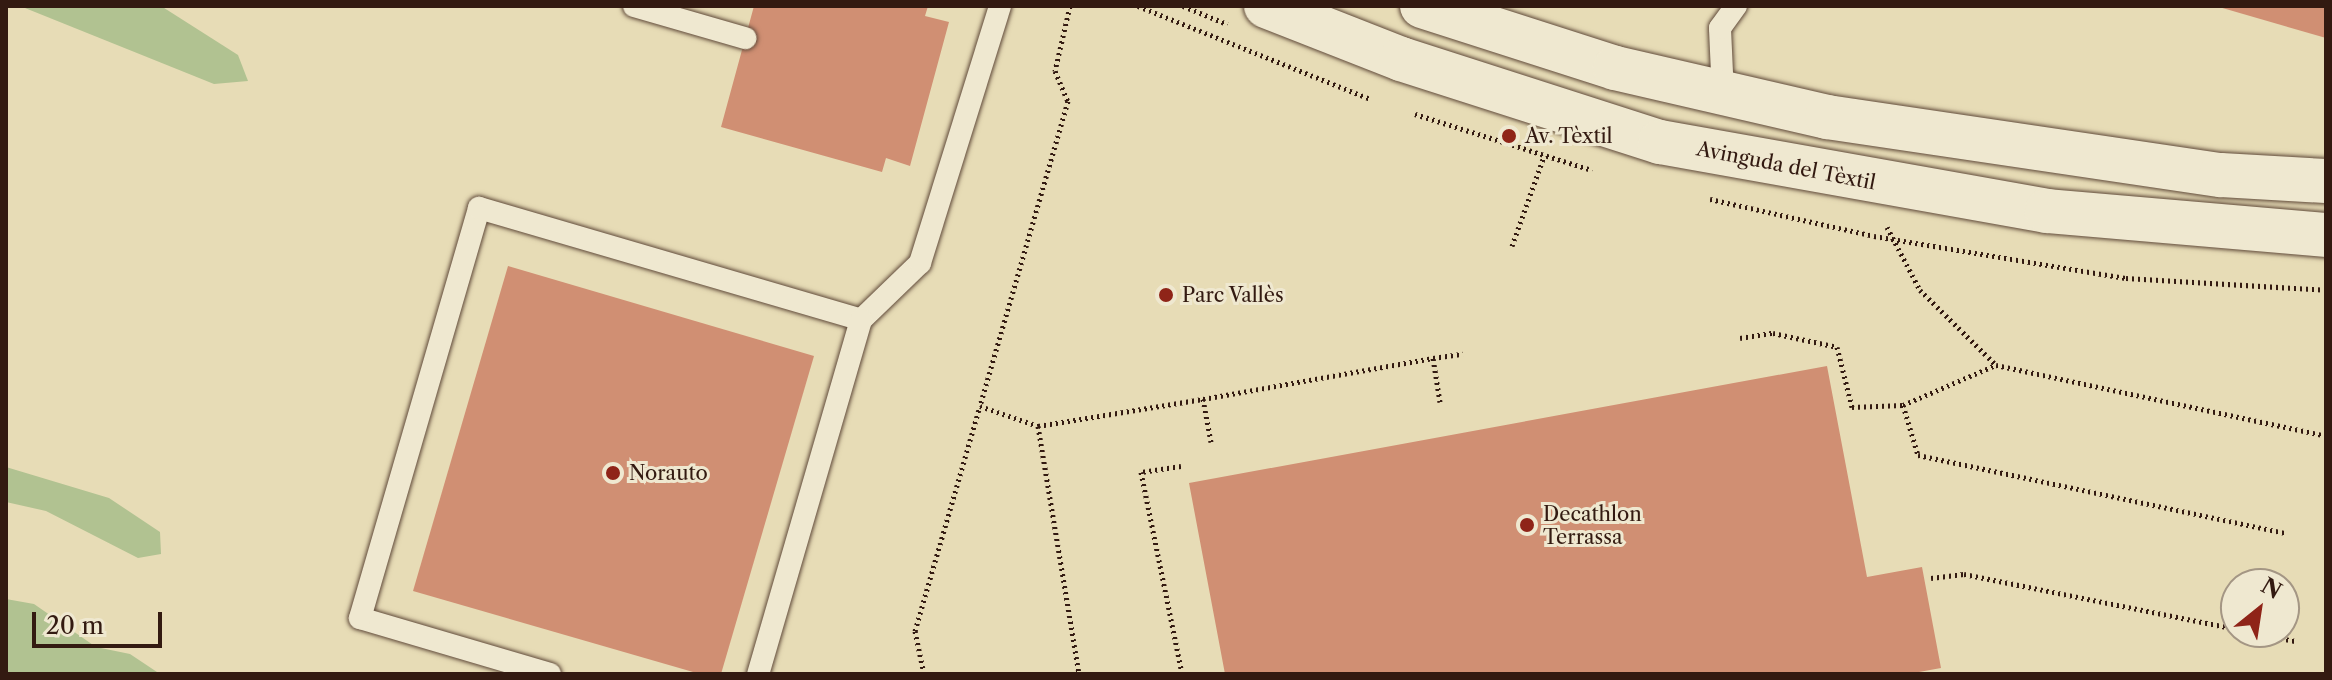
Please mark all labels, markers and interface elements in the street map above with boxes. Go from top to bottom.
place label: Av. Tèxtil [1525,124,1613,148]
marker: Av. Tèxtil [1500,127,1518,145]
street label: Avinguda del Tèxtil [1694,137,1878,195]
place label: Parc Vallès [1182,283,1284,307]
marker: Parc Vallès [1157,286,1175,304]
place label: Norauto [629,461,708,485]
marker: Norauto [604,464,622,482]
place label: Decathlon Terrassa [1543,502,1642,549]
marker: Decathlon Terrassa [1518,516,1536,534]
north arrow [2220,568,2300,648]
text: N [2256,572,2286,605]
scale bar [36,596,166,646]
text: 20 m [46,611,104,640]

